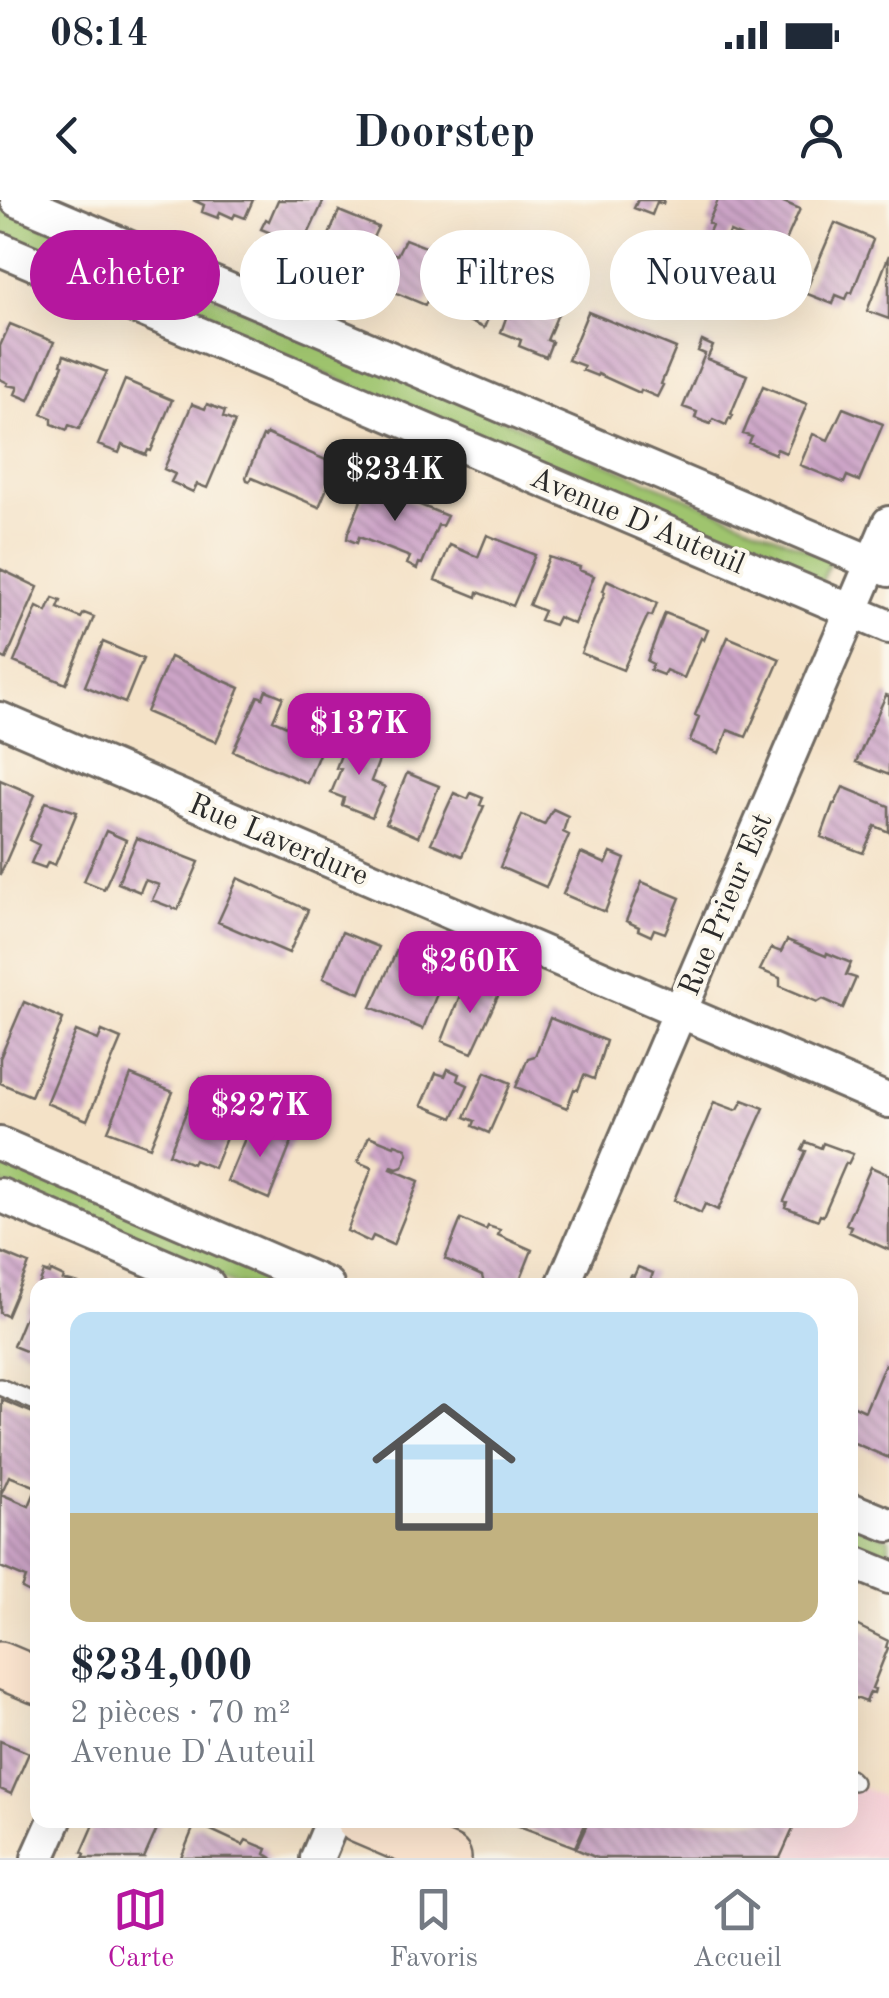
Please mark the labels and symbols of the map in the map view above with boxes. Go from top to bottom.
pin: $234K [325,439,465,524]
street label: Avenue D'Auteuil [526,463,749,581]
pin: $137K [289,693,429,778]
street label: Rue Laverdure [184,790,372,892]
street label: Rue Prieur Est [675,809,779,1001]
pin: $260K [400,931,540,1016]
pin: $227K [190,1075,330,1160]

